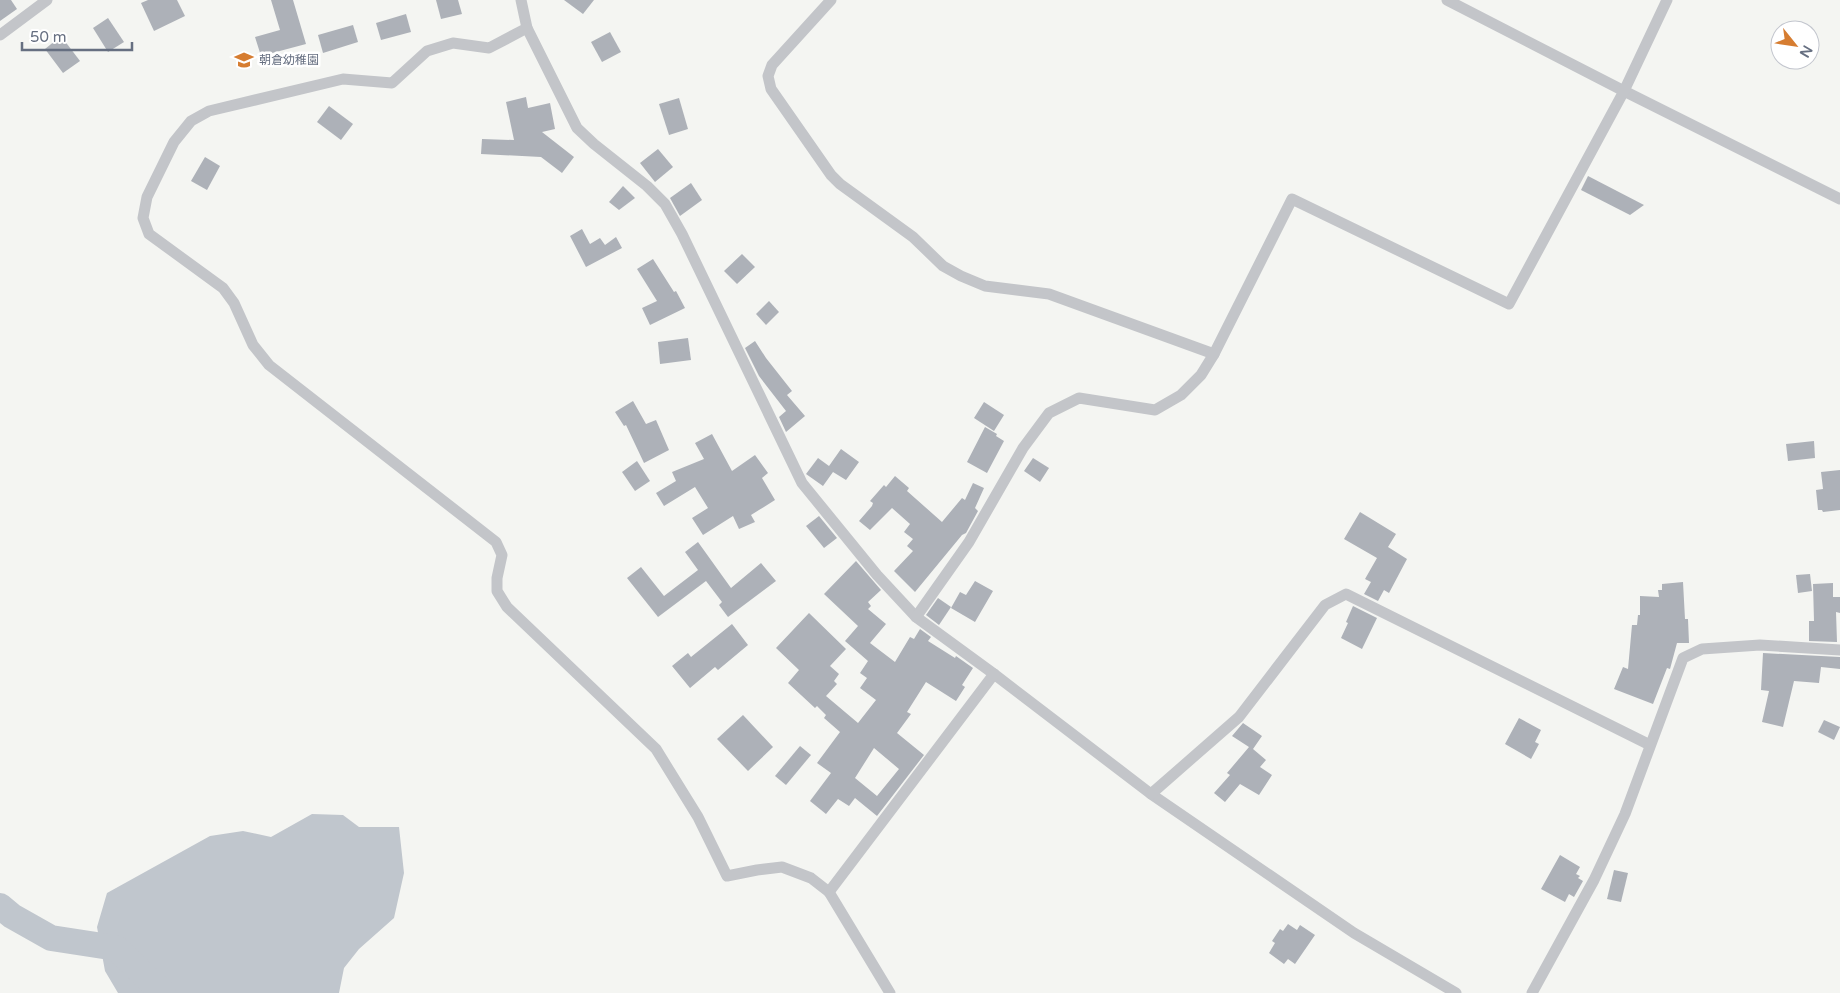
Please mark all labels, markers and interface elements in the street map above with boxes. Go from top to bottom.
scale bar [22,20,132,52]
north arrow [1770,20,1820,70]
text: 50 m [30,28,67,46]
text: N [1796,42,1816,60]
school or university icon: 朝倉幼稚園 [233,49,255,71]
place label: 朝倉幼稚園 [259,53,319,67]

